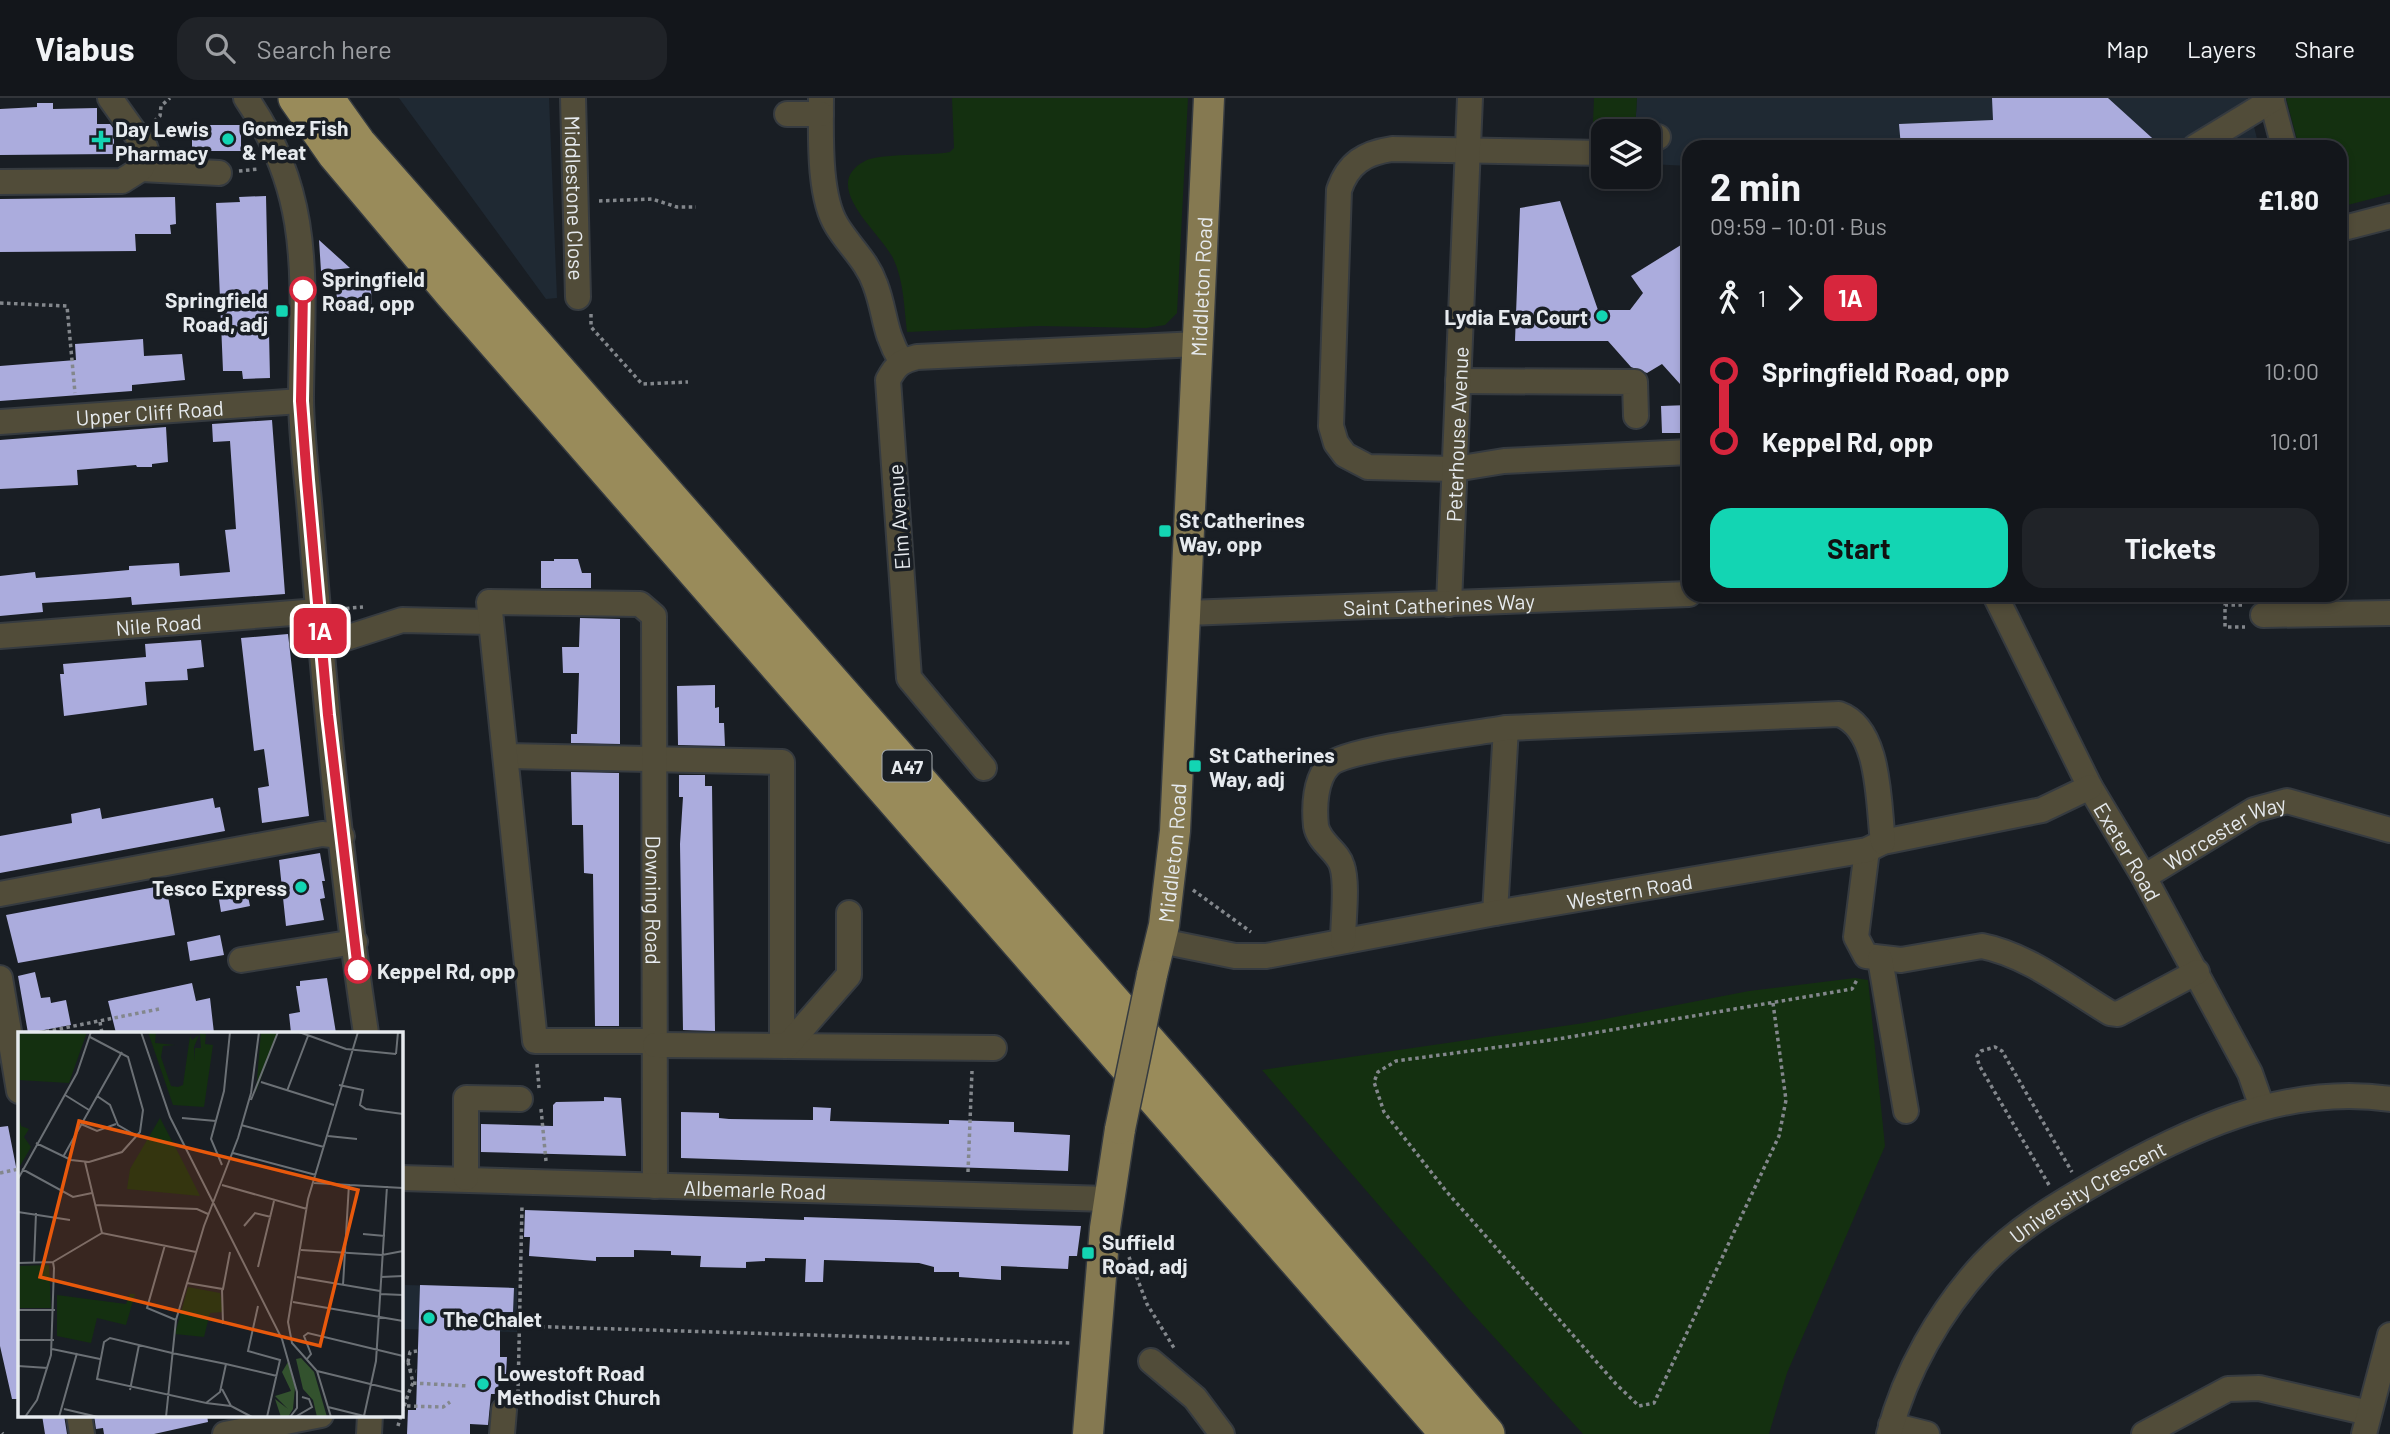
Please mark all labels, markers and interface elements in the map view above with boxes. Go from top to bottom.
search box [177,17,667,80]
text: Viabus [35,28,135,68]
icon: search [201,29,239,67]
text: Search here [257,33,392,64]
text: Map [2106,34,2149,63]
text: Layers [2187,34,2256,63]
text: Share [2294,34,2355,63]
place label: Gomez Fish & Meat [242,115,348,164]
street label: Middlestone Close [561,115,590,281]
place label: Day Lewis Pharmacy [115,116,209,165]
map controls [1591,119,1661,189]
button: layers [1591,119,1661,189]
marker: Gomez Fish & Meat [220,131,236,147]
marker: Day Lewis Pharmacy [93,132,109,148]
text: 2 min [1710,163,1801,209]
text: £1.80 [2258,184,2319,215]
text: 09:59 – 10:01 · Bus [1710,212,1887,240]
street label: Middleton Road [1185,216,1216,357]
place label: Springfield Road, opp [322,266,425,315]
marker: Springfield Road, opp [290,277,316,303]
icon: walk [1710,279,1748,317]
icon: forward [1776,279,1814,317]
text: 1A [1838,283,1863,312]
text: 1 [1758,284,1766,312]
place label: Springfield Road, adj [165,287,268,336]
marker: Springfield Road, adj [274,303,290,319]
place label: Lydia Eva Court [1444,304,1588,329]
marker: Lydia Eva Court [1594,308,1610,324]
street label: Peterhouse Avenue [1440,346,1472,522]
text: Springfield Road, opp [1762,356,2009,387]
text: 10:00 [2264,357,2319,385]
street label: Upper Cliff Road [75,394,224,429]
text: Keppel Rd, opp [1762,426,1933,457]
text: 10:01 [2270,427,2319,455]
street label: Elm Avenue [882,463,914,571]
place label: St Catherines Way, opp [1179,507,1305,556]
button: Start [1710,508,2008,588]
button: Tickets [2022,508,2319,588]
marker: St Catherines Way, opp [1157,523,1173,539]
street label: Saint Catherines Way [1342,587,1536,620]
street label: Nile Road [115,608,202,639]
line badge: 1A [288,608,352,654]
text: 1A [308,616,332,645]
place label: St Catherines Way, adj [1209,742,1335,791]
road number: A47 [883,750,932,782]
marker: St Catherines Way, adj [1187,758,1203,774]
street label: Middleton Road [1152,783,1190,924]
street label: Worcester Way [2159,789,2289,875]
street label: Exeter Road [2089,797,2167,905]
street label: Downing Road [642,836,667,965]
street label: Western Road [1565,867,1694,913]
place label: Tesco Express [152,875,287,900]
marker: Tesco Express [293,879,309,895]
marker: Keppel Rd, opp [345,957,371,983]
place label: Keppel Rd, opp [377,958,515,983]
inset map [18,1032,402,1416]
street label: University Crescent [2004,1135,2169,1247]
street label: Albemarle Road [683,1174,826,1203]
place label: Suffield Road, adj [1102,1229,1188,1278]
marker: Suffield Road, adj [1080,1245,1096,1261]
place label: The Chalet [443,1306,542,1331]
marker: The Chalet [421,1310,437,1326]
place label: Lowestoft Road Methodist Church [497,1360,661,1409]
marker: Lowestoft Road Methodist Church [475,1376,491,1392]

